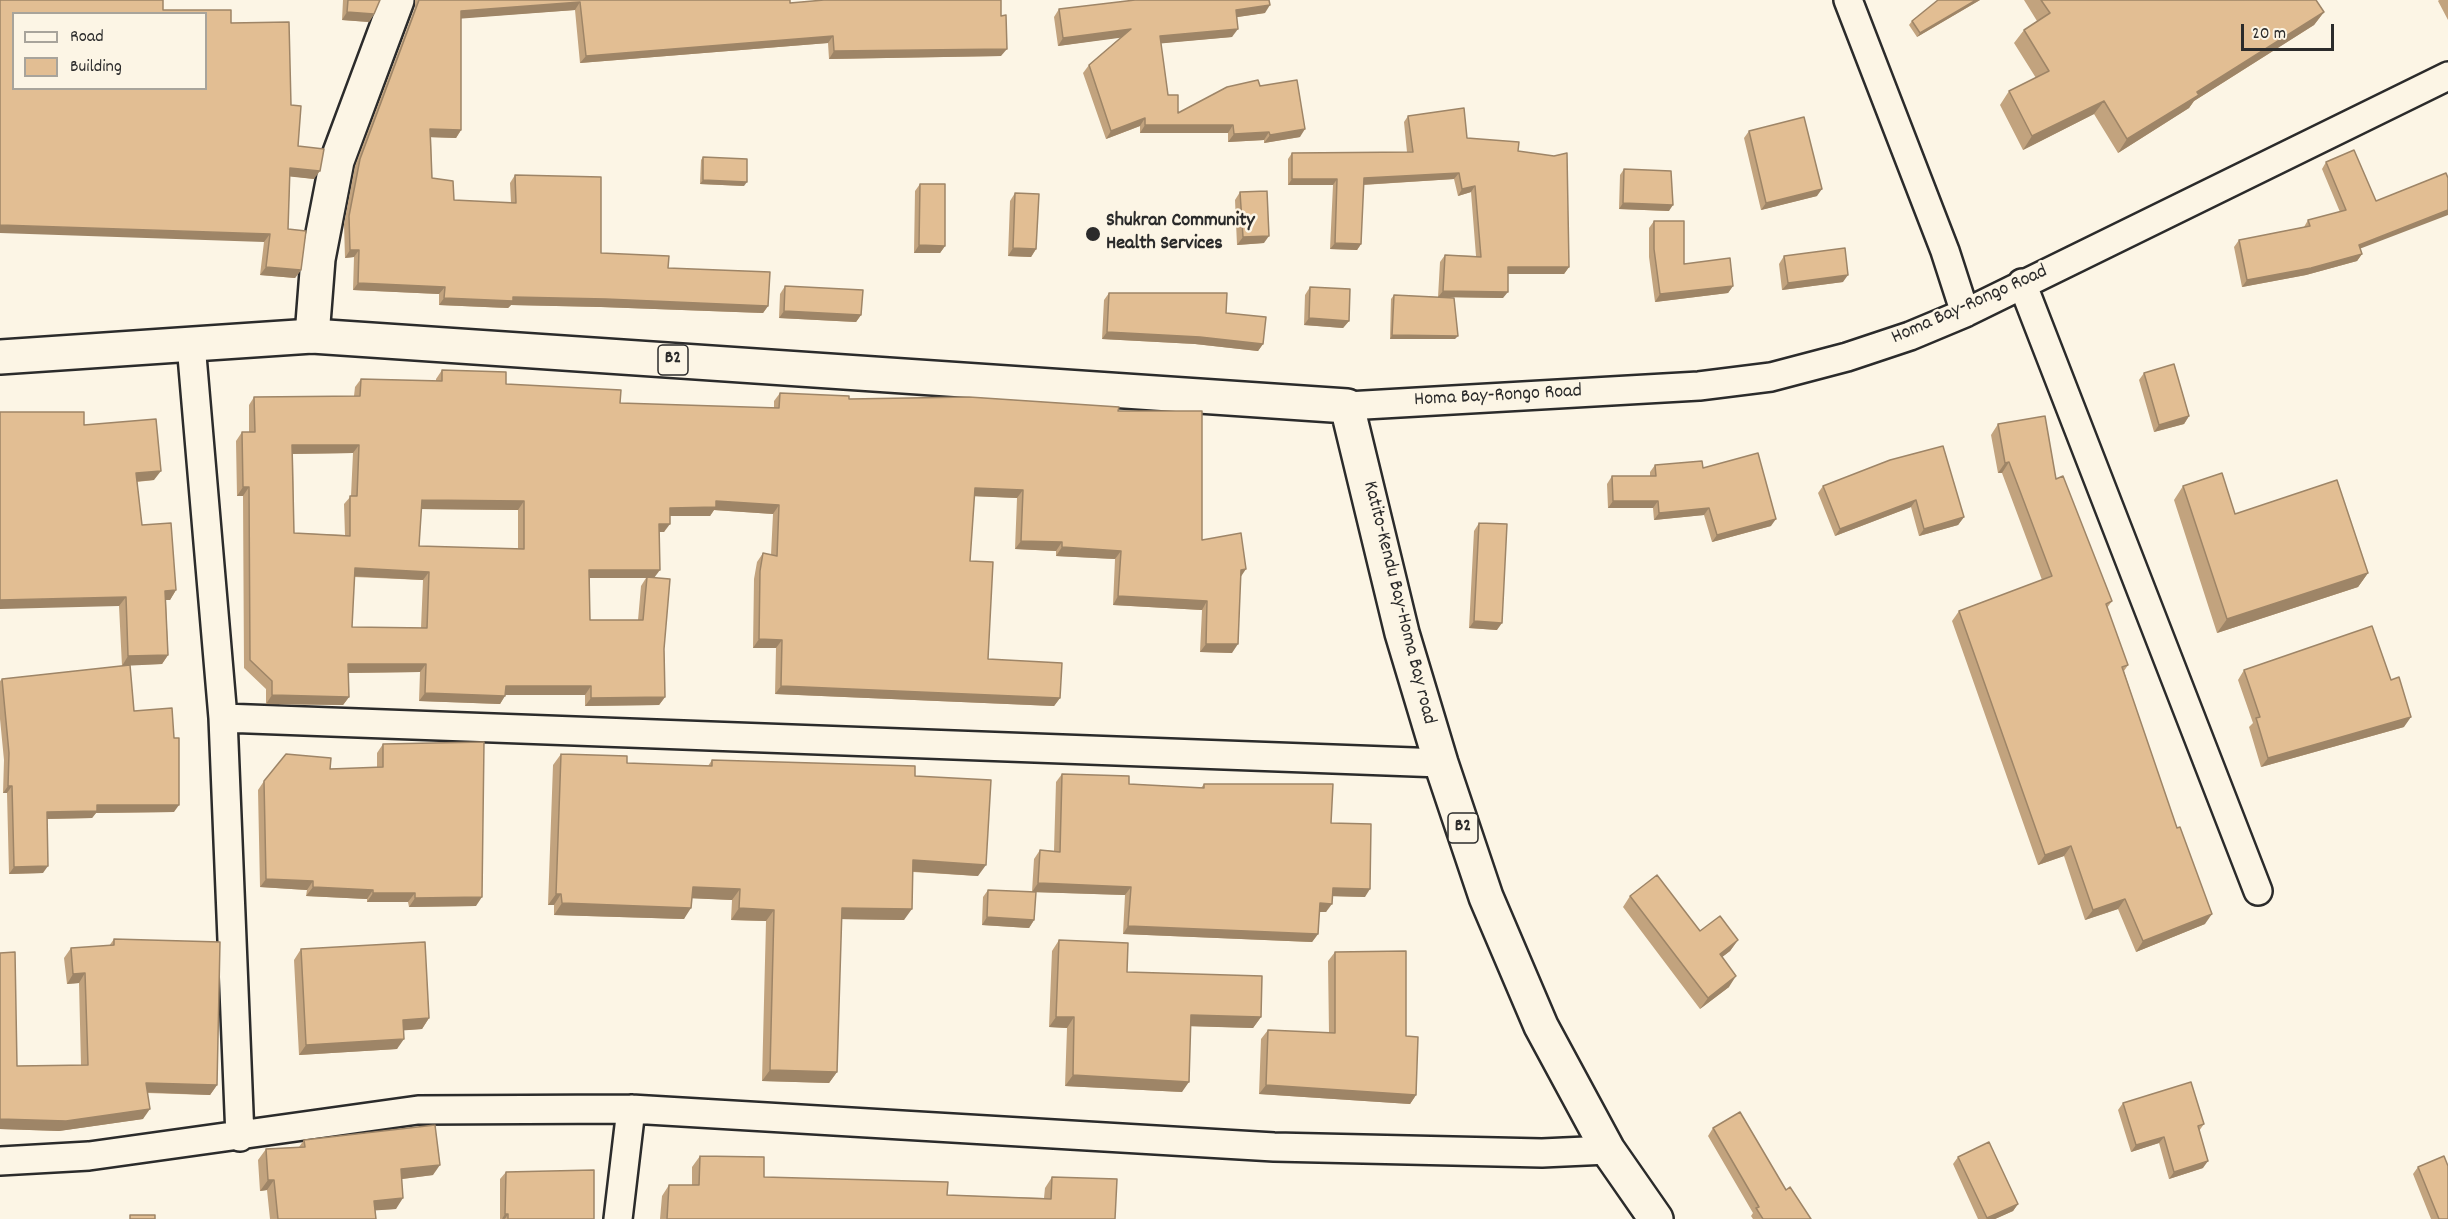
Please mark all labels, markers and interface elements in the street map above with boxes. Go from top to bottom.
legend [12,12,207,90]
scale bar [2244,12,2337,50]
text: 20 m [2252,22,2286,47]
text: Road [70,25,104,50]
text: Building [70,55,122,80]
place label: Shukran Community Health Services [1106,210,1255,257]
marker: Shukran Community Health Services [1084,225,1102,243]
street label: Homa Bay-Rongo Road [1888,261,2052,351]
road number: B2 [658,345,688,375]
street label: Homa Bay-Rongo Road [1413,381,1583,413]
street label: Katito-Kendu Bay-Homa Bay road [1356,479,1440,727]
road number: B2 [1448,813,1478,843]

